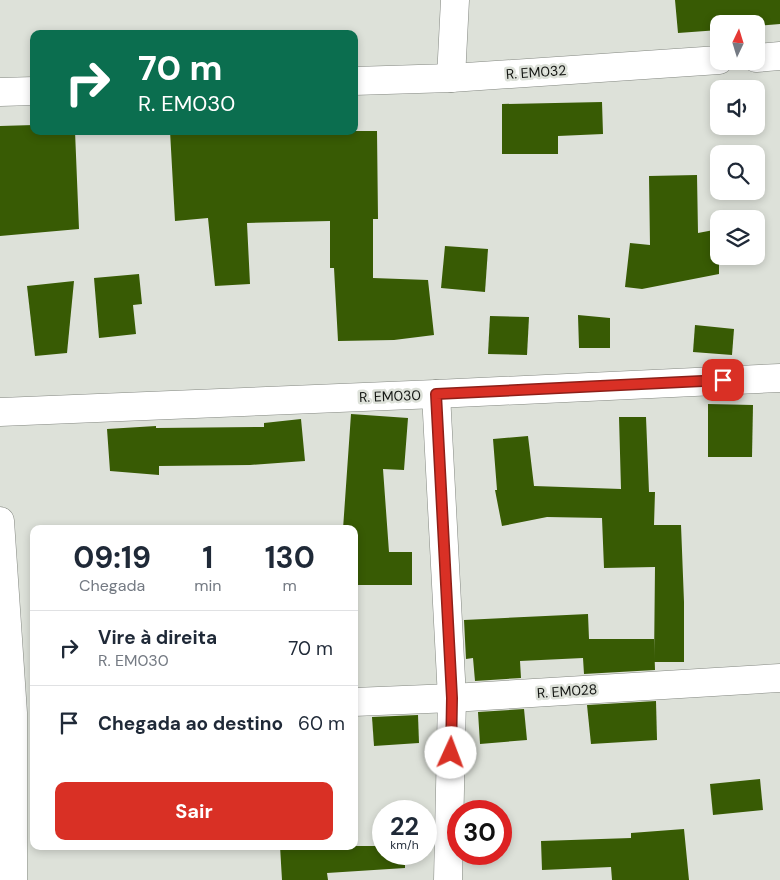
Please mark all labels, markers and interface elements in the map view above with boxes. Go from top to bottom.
north arrow [710,15,765,70]
map controls [710,15,765,265]
text: 70 m [138,45,222,91]
icon: right [55,50,120,115]
street label: R. EM032 [505,61,567,83]
button: sound [710,80,765,135]
text: R. EM030 [138,89,235,118]
button: search [710,145,765,200]
button: layers [710,210,765,265]
pin [702,359,744,401]
icon: arrive [709,366,737,394]
street label: R. EM030 [359,386,421,406]
text: 09:19 [73,538,151,577]
text: 1 [202,538,213,577]
text: 130 [265,538,315,577]
text: Chegada [79,575,145,596]
text: min [194,575,221,596]
text: m [283,575,297,596]
text: Vire à direita [98,625,217,650]
icon: right [55,634,83,662]
text: 70 m [288,636,333,661]
text: R. EM030 [98,650,169,671]
street label: R. EM028 [536,680,598,702]
icon: arrive [55,709,83,737]
text: Chegada ao destino [98,711,283,736]
text: 60 m [298,711,345,736]
position arrow [424,726,476,778]
button: Sair [55,782,333,840]
speed limit sign: 30 [447,800,512,865]
text: 22 [390,810,419,843]
text: km/h [390,837,419,853]

